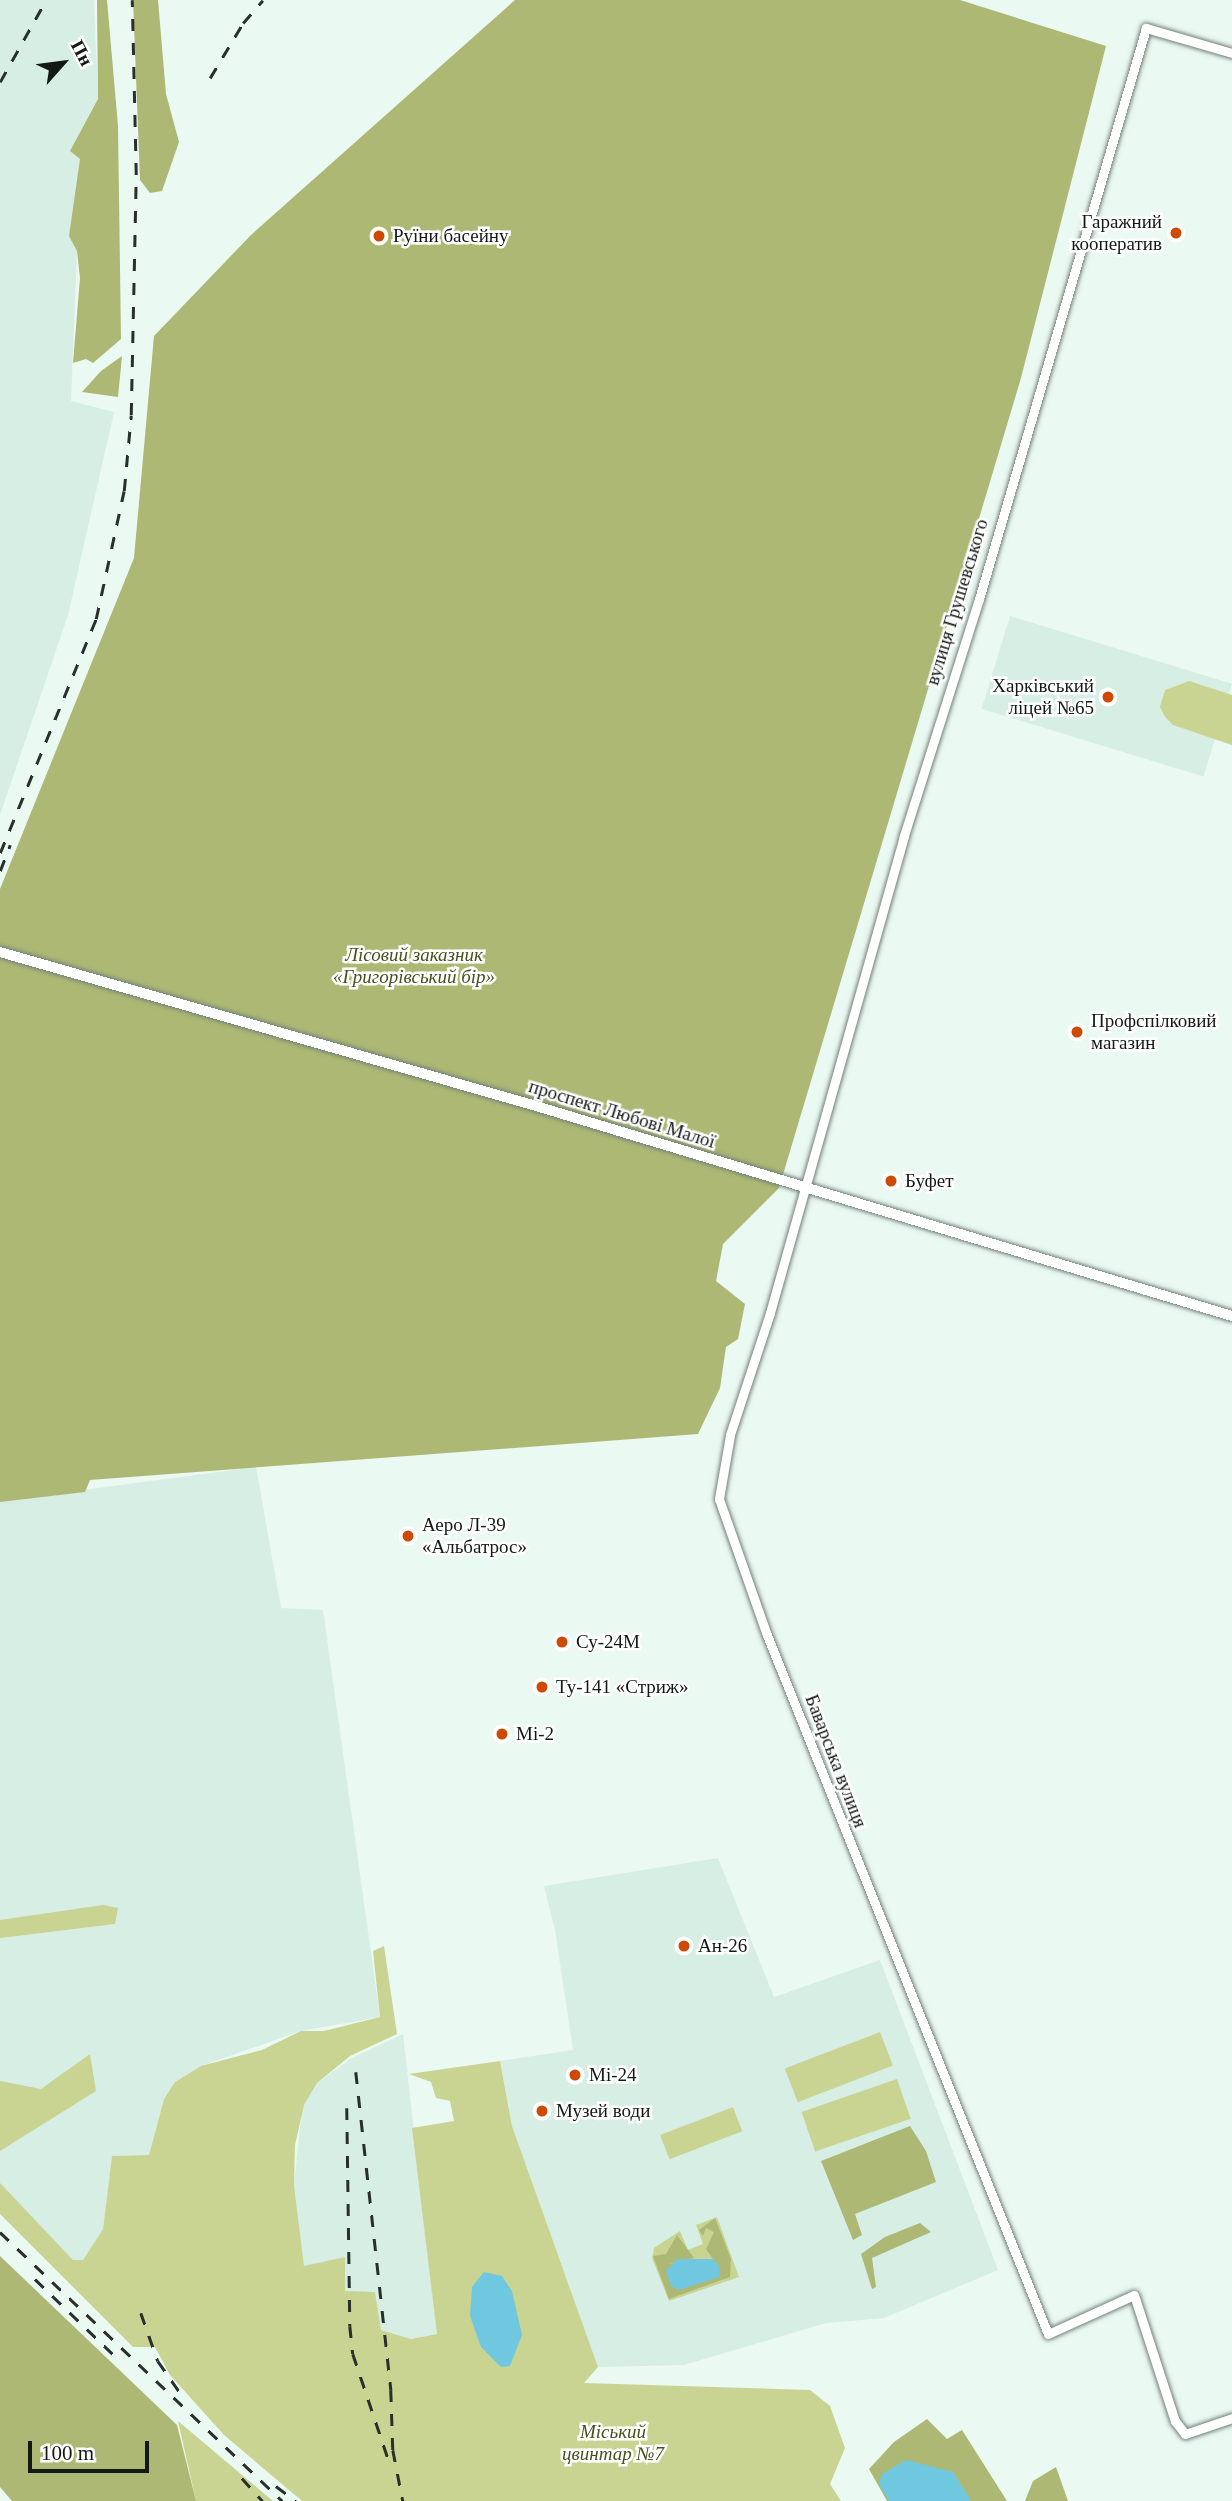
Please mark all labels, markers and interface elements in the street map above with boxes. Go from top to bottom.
north arrow [28,28,98,98]
text: Пн [67,37,97,69]
place label: Гаражний кооператив [1071,211,1162,255]
place label: Руїни басейну [393,225,508,247]
marker: Гаражний кооператив [1168,225,1184,241]
marker: Руїни басейну [371,228,387,244]
street label: вулиця Грушевського [921,516,993,688]
place label: Харківський ліцей №65 [992,675,1094,719]
marker: Харківський ліцей №65 [1100,689,1116,705]
park label: Лісовий заказник «Григорівський бір» [333,944,495,988]
place label: Профспілковий магазин [1091,1010,1216,1054]
marker: Профспілковий магазин [1069,1024,1085,1040]
street label: проспект Любові Малої [526,1075,718,1153]
place label: Буфет [905,1170,954,1192]
marker: Буфет [883,1173,899,1189]
place label: Аеро Л-39 «Альбатрос» [422,1514,527,1558]
marker: Аеро Л-39 «Альбатрос» [400,1528,416,1544]
place label: Су-24М [576,1631,640,1653]
marker: Су-24М [554,1634,570,1650]
place label: Ту-141 «Стриж» [556,1676,688,1698]
marker: Ту-141 «Стриж» [534,1679,550,1695]
street label: Баварська вулиця [800,1691,872,1831]
place label: Мі-2 [516,1723,554,1745]
marker: Мі-2 [494,1726,510,1742]
place label: Ан-26 [698,1935,747,1957]
marker: Ан-26 [676,1938,692,1954]
place label: Мі-24 [589,2064,636,2086]
marker: Мі-24 [567,2067,583,2083]
place label: Музей води [556,2100,650,2122]
marker: Музей води [534,2103,550,2119]
park label: Міський цвинтар №7 [562,2421,664,2465]
scale bar [32,2428,152,2472]
text: 100 m [41,2441,94,2465]

